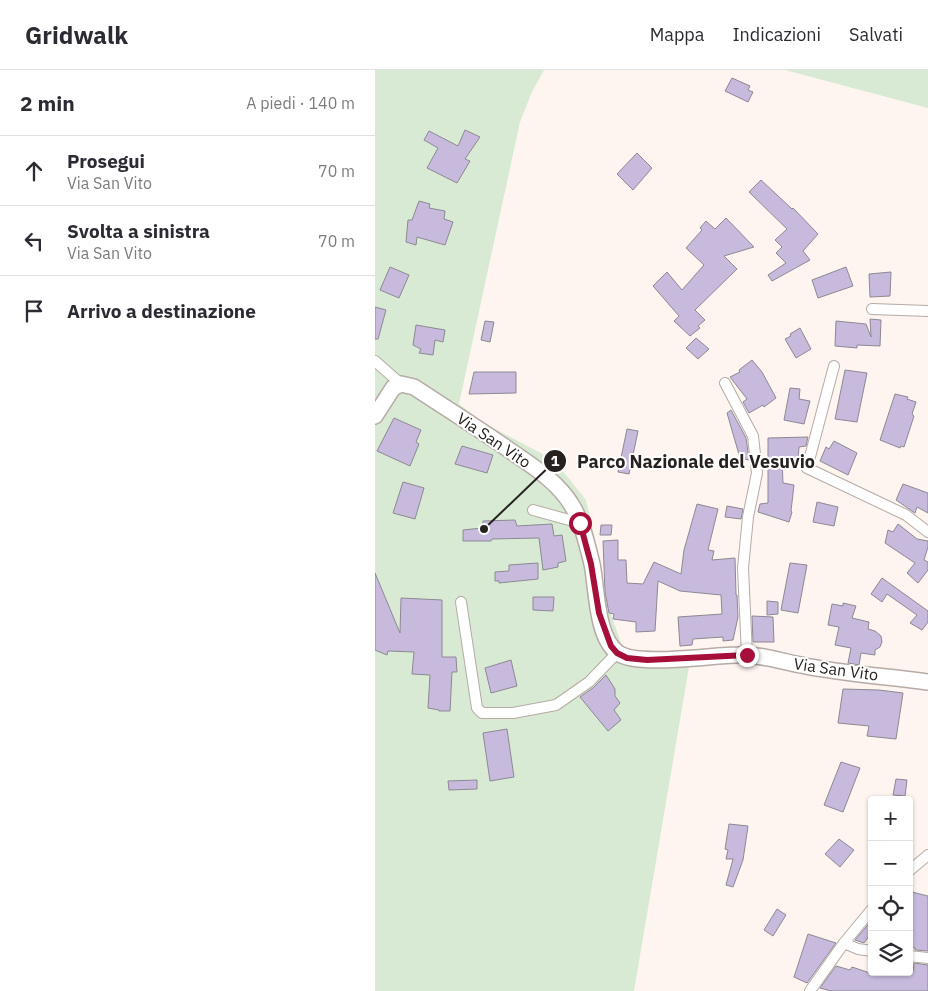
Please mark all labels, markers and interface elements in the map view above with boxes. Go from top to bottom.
text: Gridwalk [25,19,128,51]
text: Mappa [650,23,704,46]
text: Indicazioni [732,23,821,46]
text: Salvati [849,23,903,46]
text: 2 min [20,89,75,117]
text: A piedi · 140 m [246,93,355,113]
text: Prosegui [67,149,145,173]
icon: ahead [20,157,48,185]
text: 70 m [318,161,355,181]
text: Via San Vito [67,173,152,193]
text: Svolta a sinistra [67,219,210,243]
icon: left [20,227,48,255]
text: 70 m [318,231,355,251]
text: Via San Vito [67,243,152,263]
icon: arrive [20,297,48,325]
text: Arrivo a destinazione [67,299,256,323]
street label: Via San Vito [453,408,535,472]
callout: Parco Nazionale del Vesuvio [542,445,825,478]
text: Parco Nazionale del Vesuvio [577,450,815,473]
text: 1 [550,451,560,470]
route start [569,512,592,535]
route end [736,644,759,667]
street label: Via San Vito [793,653,880,685]
map controls [868,796,913,976]
button: + [868,796,913,841]
button: − [868,841,913,886]
button: locate [868,886,913,931]
button: layers [868,931,913,976]

